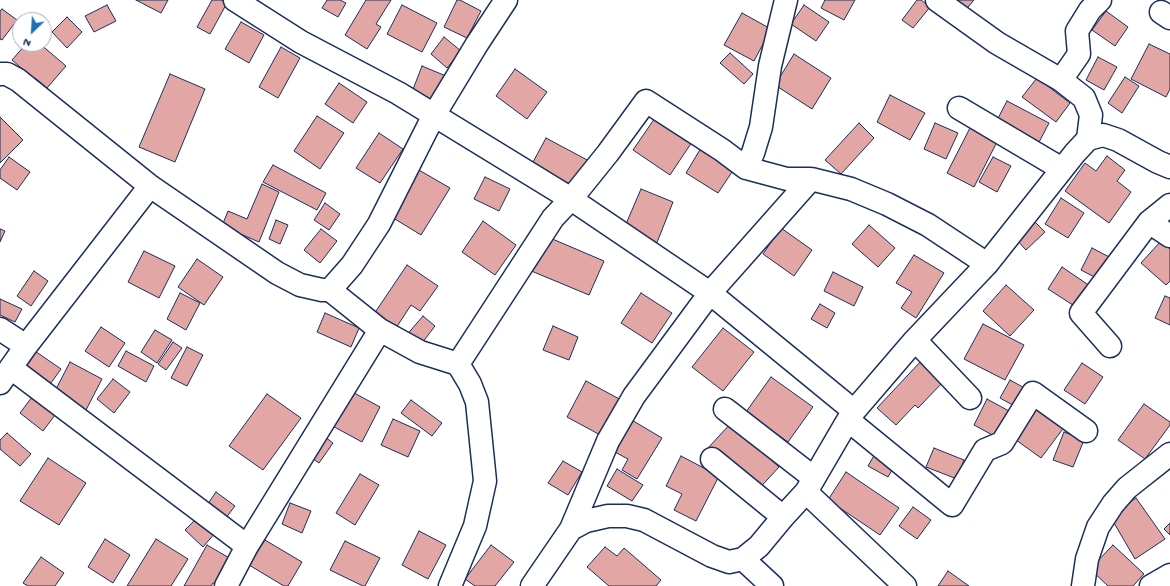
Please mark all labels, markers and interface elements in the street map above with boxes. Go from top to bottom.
north arrow [12,12,52,52]
text: N [22,35,33,49]

